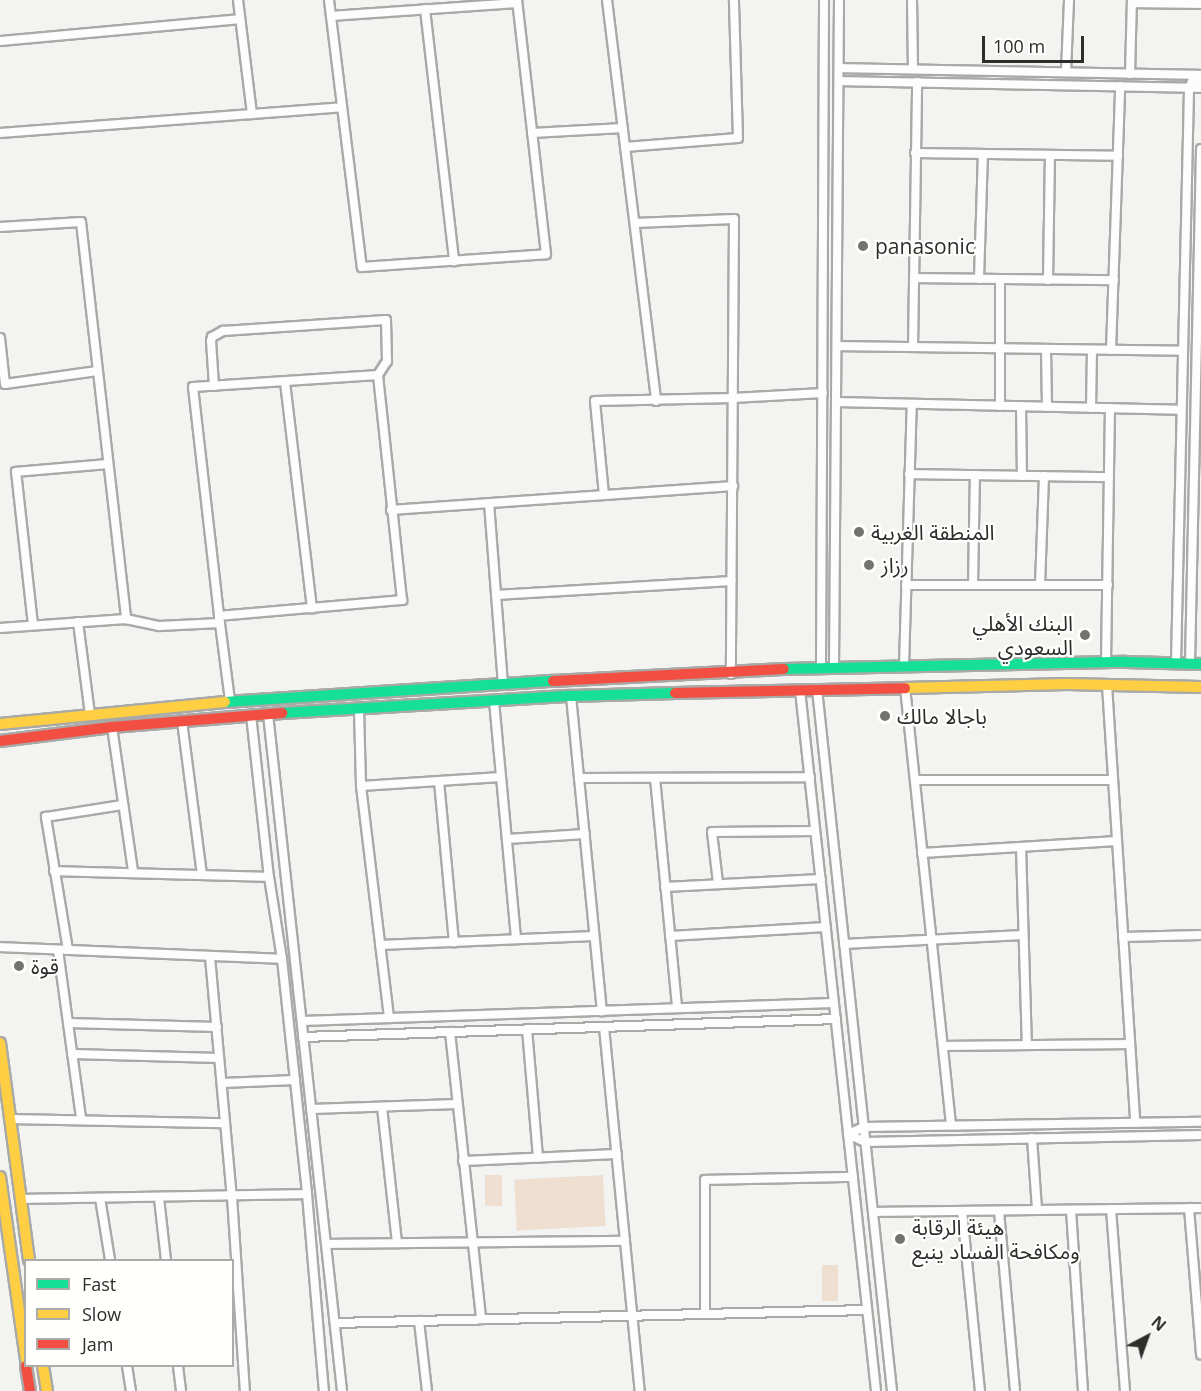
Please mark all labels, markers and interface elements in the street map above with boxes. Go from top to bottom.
scale bar [985,24,1087,62]
text: 100 m [993,34,1045,58]
place label: panasonic [875,233,975,259]
marker: panasonic [856,239,870,253]
place label: المنطقة الغربية [871,519,995,545]
marker: المنطقة الغربية [852,525,866,539]
place label: رزاز [881,552,909,578]
marker: رزاز [862,558,876,572]
place label: البنك الأهلي السعودي [972,610,1073,660]
marker: البنك الأهلي السعودي [1078,628,1092,642]
place label: باجالا مالك [897,703,987,729]
marker: باجالا مالك [878,709,892,723]
place label: قوة [31,953,59,979]
marker: قوة [12,959,26,973]
place label: هيئة الرقابة ومكافحة الفساد ينبع [912,1214,1080,1264]
marker: هيئة الرقابة ومكافحة الفساد ينبع [893,1232,907,1246]
legend [24,1259,234,1367]
text: Fast [82,1272,116,1296]
text: Slow [82,1302,121,1326]
north arrow [1117,1307,1177,1367]
text: N [1147,1311,1171,1336]
text: Jam [82,1332,114,1356]

